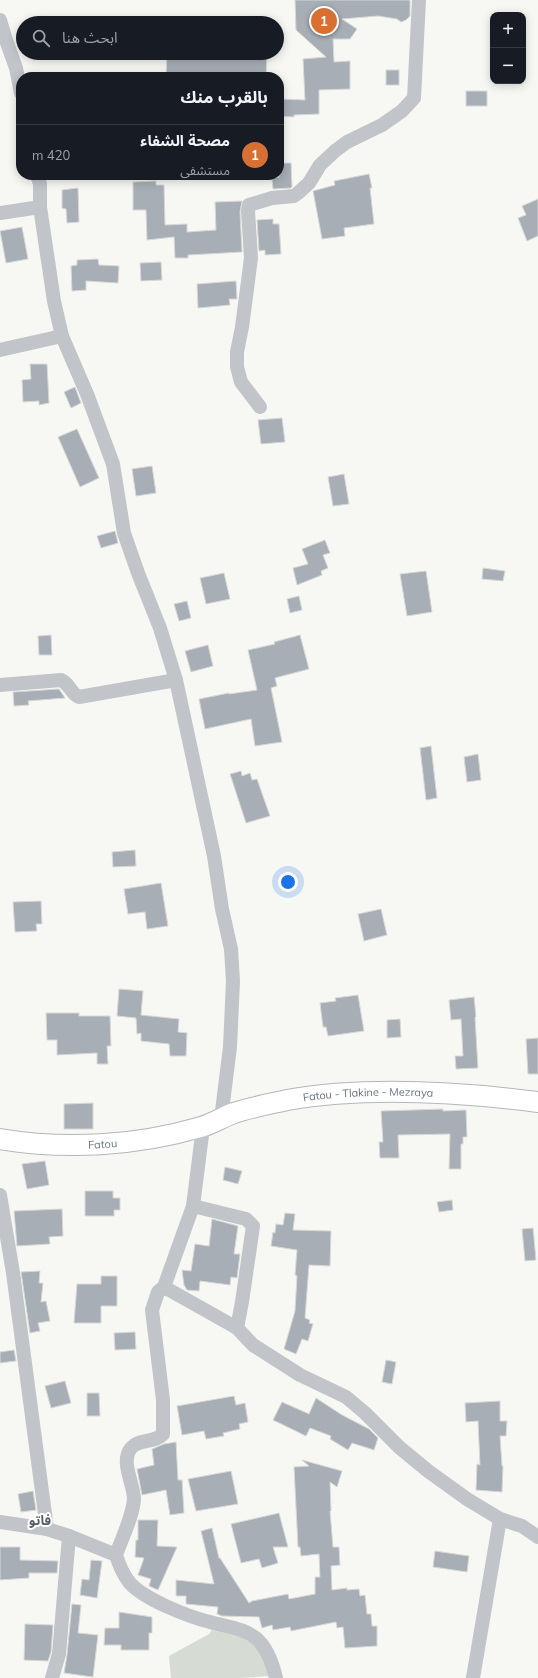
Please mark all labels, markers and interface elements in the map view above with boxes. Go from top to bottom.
pin: 1 [311,6,337,36]
map controls [490,12,526,84]
button: + [490,12,526,48]
search box [16,16,284,60]
icon: search [30,27,52,49]
text: ابحث هنا [62,28,118,47]
button: − [490,48,526,84]
text: بالقرب منك [180,86,268,107]
text: مصحة الشفاء [140,131,230,150]
text: 420 m [32,147,70,163]
text: 1 [251,147,259,163]
text: مستشفى [180,162,230,178]
your location [278,872,298,892]
street label: Fatou - Tlakine - Mezraya [302,1085,434,1104]
street label: Fatou [88,1136,118,1152]
district label: فاتو [29,1512,52,1528]

